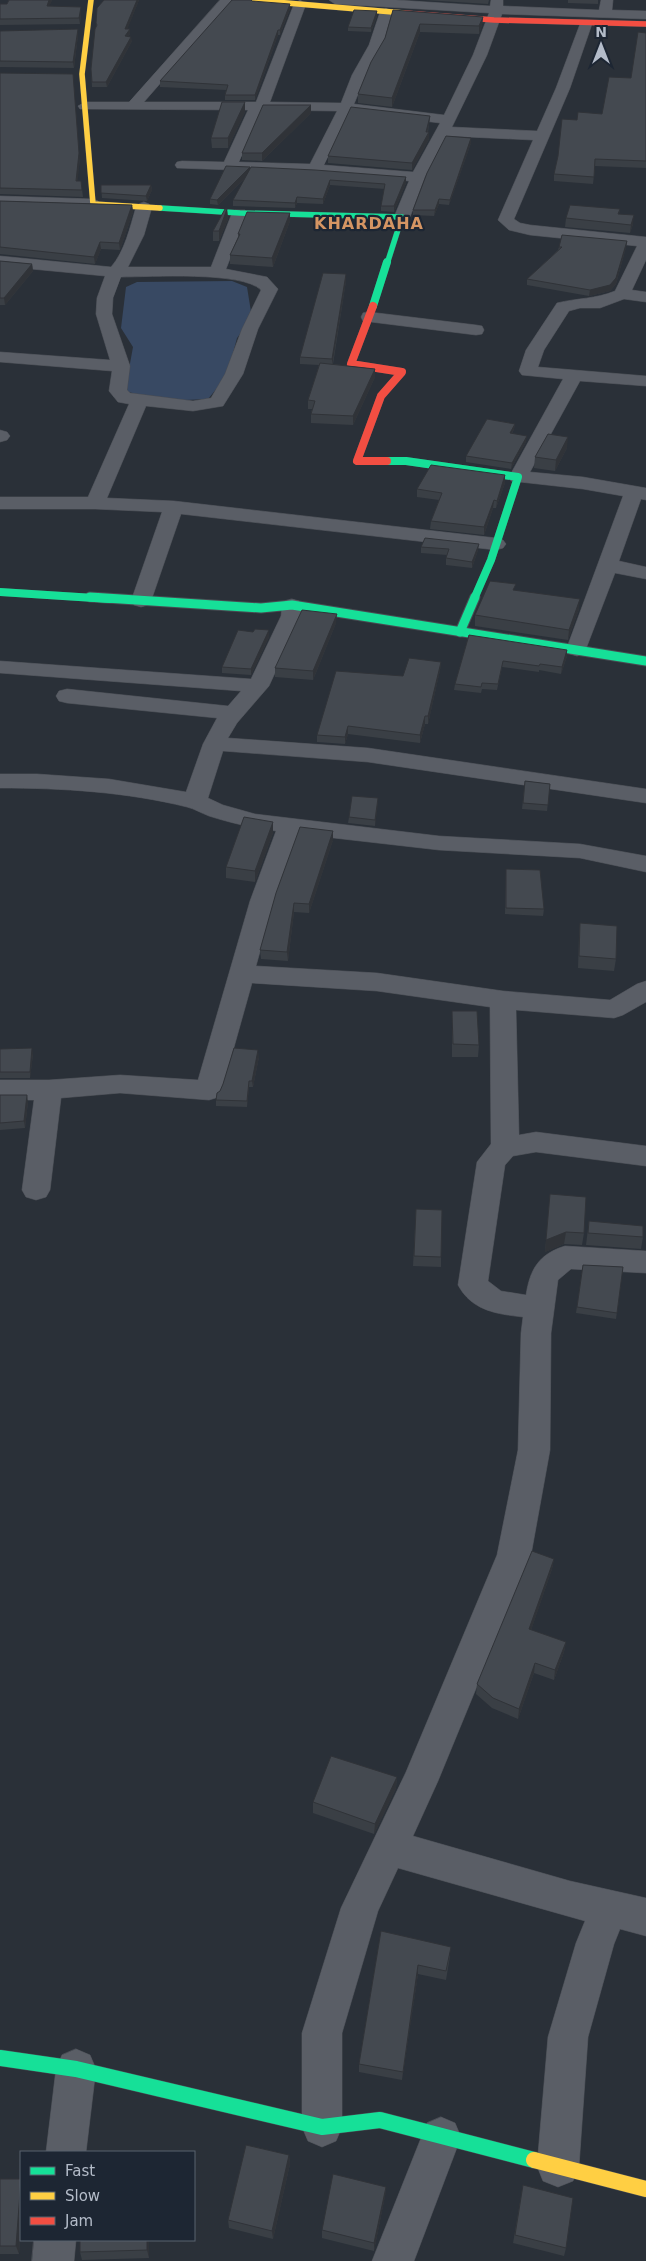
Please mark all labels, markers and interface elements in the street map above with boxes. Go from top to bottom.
north arrow [576,20,626,70]
text: N [595,24,607,40]
district label: KHARDAHA [314,214,424,233]
legend [20,2151,195,2241]
text: Fast [65,2162,95,2180]
text: Slow [65,2187,100,2205]
text: Jam [64,2212,93,2230]

